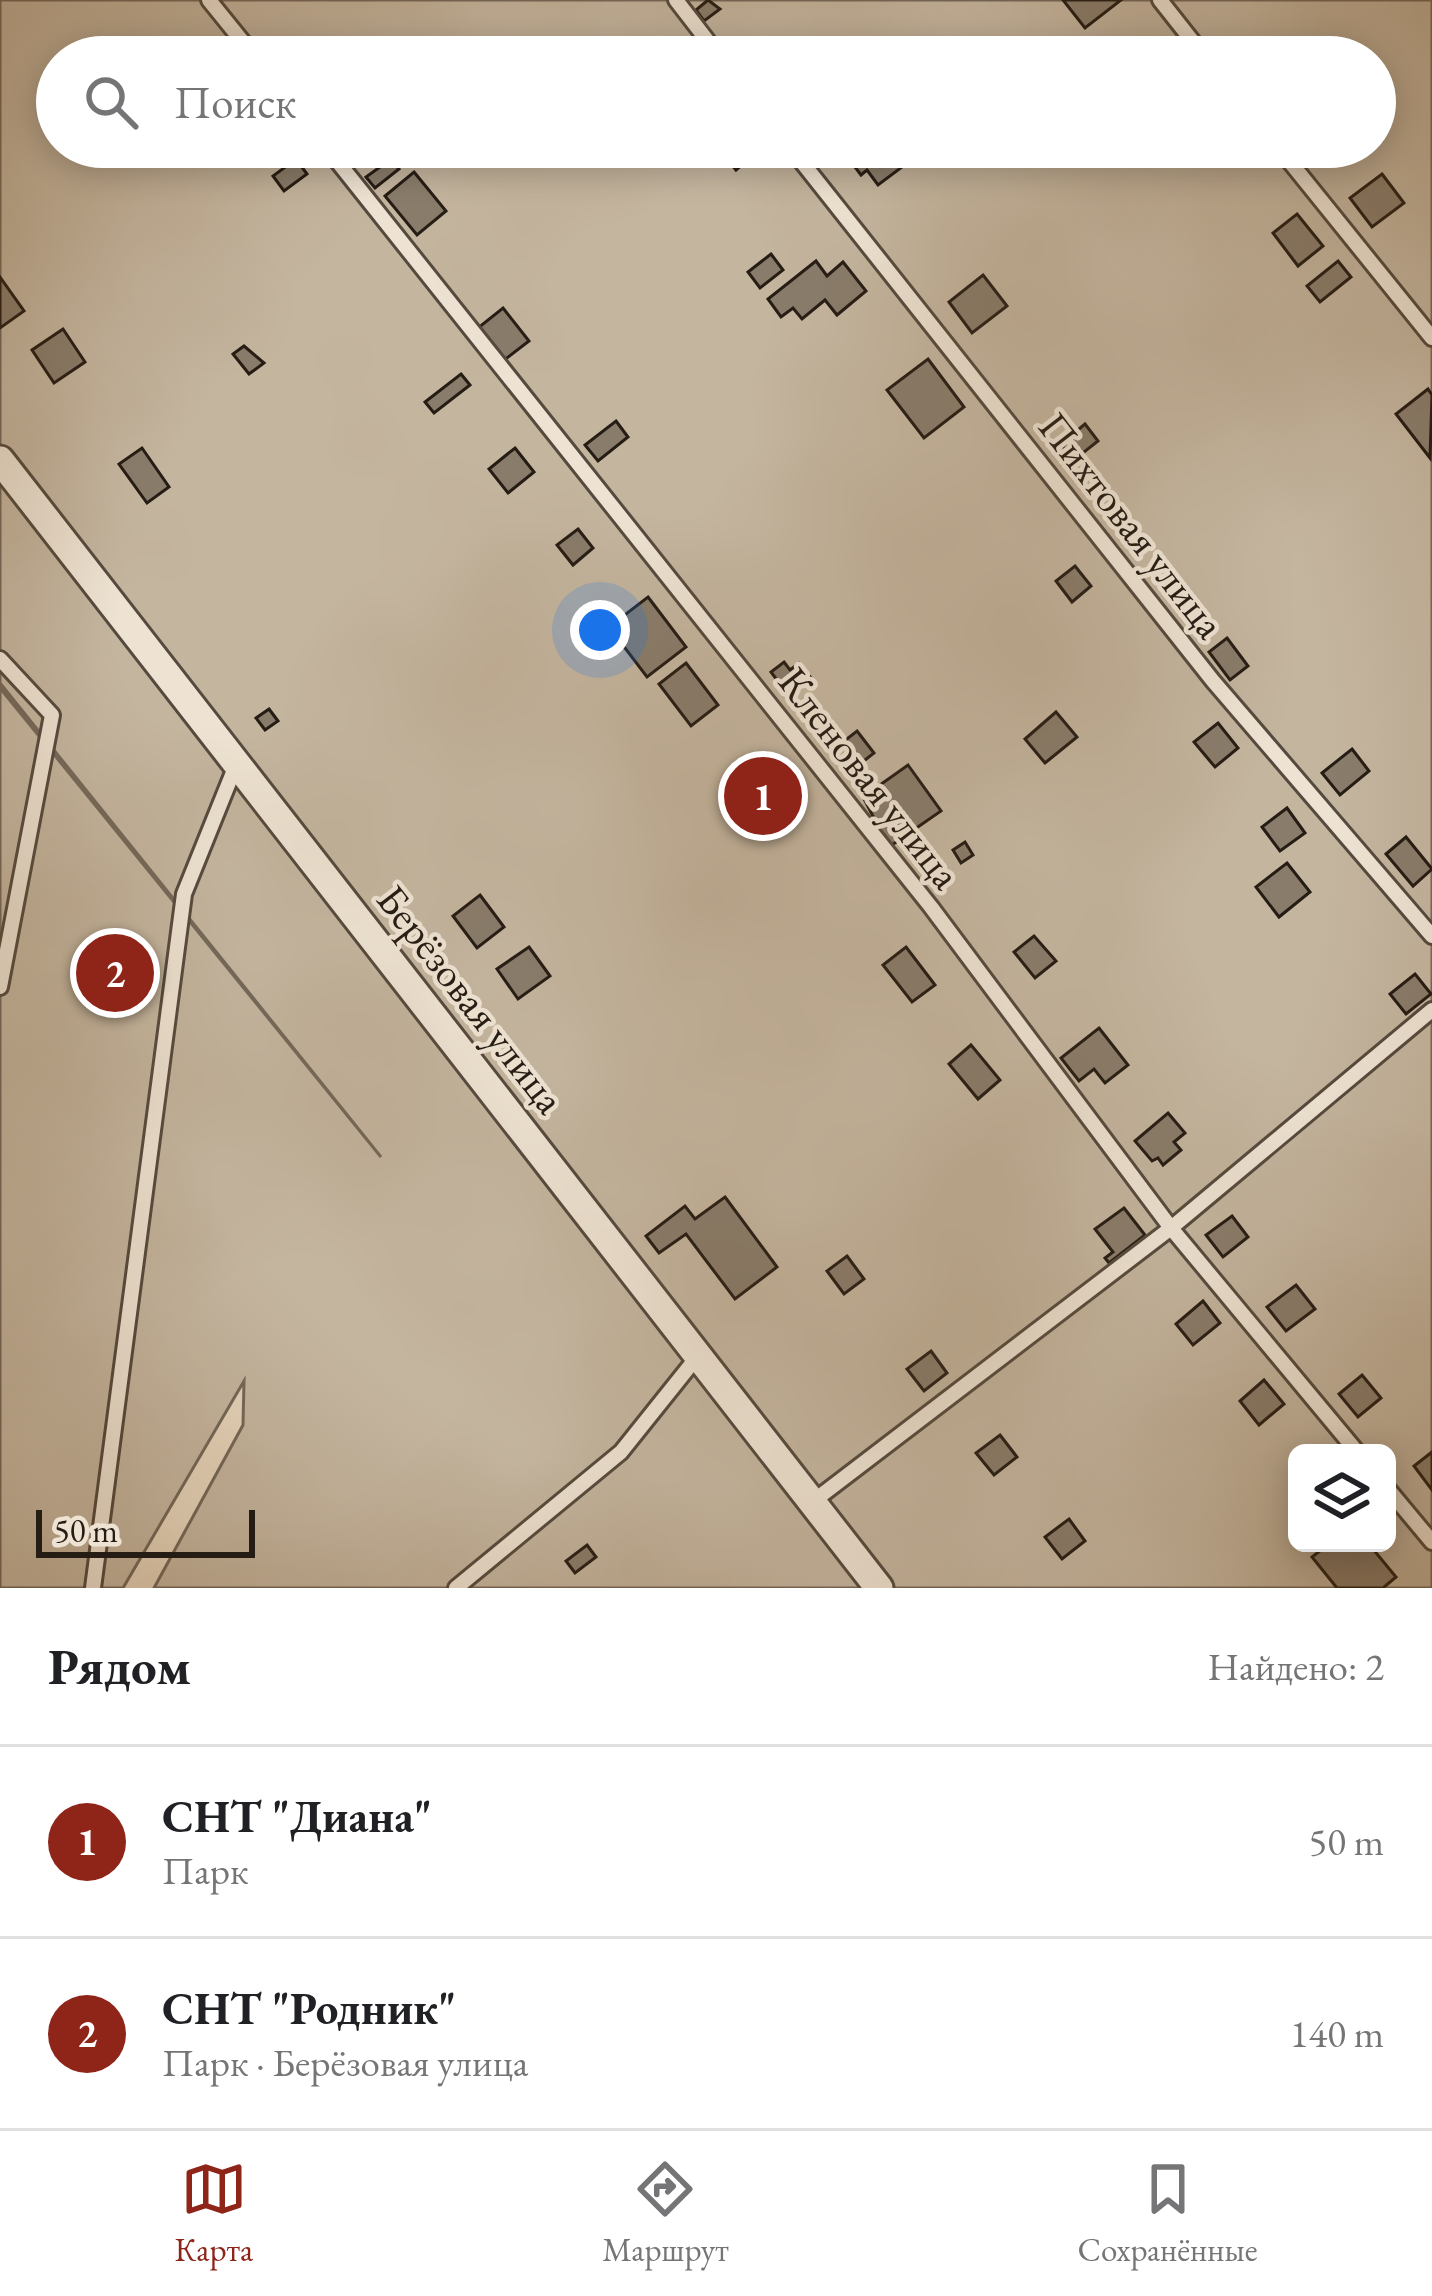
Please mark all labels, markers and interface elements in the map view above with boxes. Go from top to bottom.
search box [36,36,1396,168]
icon: search [78,69,144,135]
text: Поиск [174,73,296,131]
street label: Пихтовая улица [1026,401,1238,650]
your location [570,600,630,660]
street label: Кленовая улица [766,656,974,900]
pin: 1 [724,751,802,841]
street label: Берёзовая улица [364,873,578,1125]
pin: 2 [76,928,154,1018]
map controls [1288,1444,1396,1552]
button: layers [1288,1444,1396,1552]
scale bar [36,1504,255,1557]
text: 50 m [54,1509,118,1552]
text: Рядом [48,1633,191,1699]
text: Найдено: 2 [1207,1641,1384,1692]
text: СНТ "Диана" [162,1787,432,1845]
text: 1 [77,1816,97,1867]
text: 50 m [1308,1816,1384,1867]
text: Парк [162,1845,249,1896]
text: СНТ "Родник" [162,1979,456,2037]
text: 2 [77,2008,97,2059]
text: 140 m [1290,2008,1384,2059]
text: Парк · Берёзовая улица [162,2037,528,2088]
tab: Карта [174,2156,253,2271]
tab: Маршрут [602,2156,729,2271]
tab: Сохранённые [1078,2156,1258,2271]

